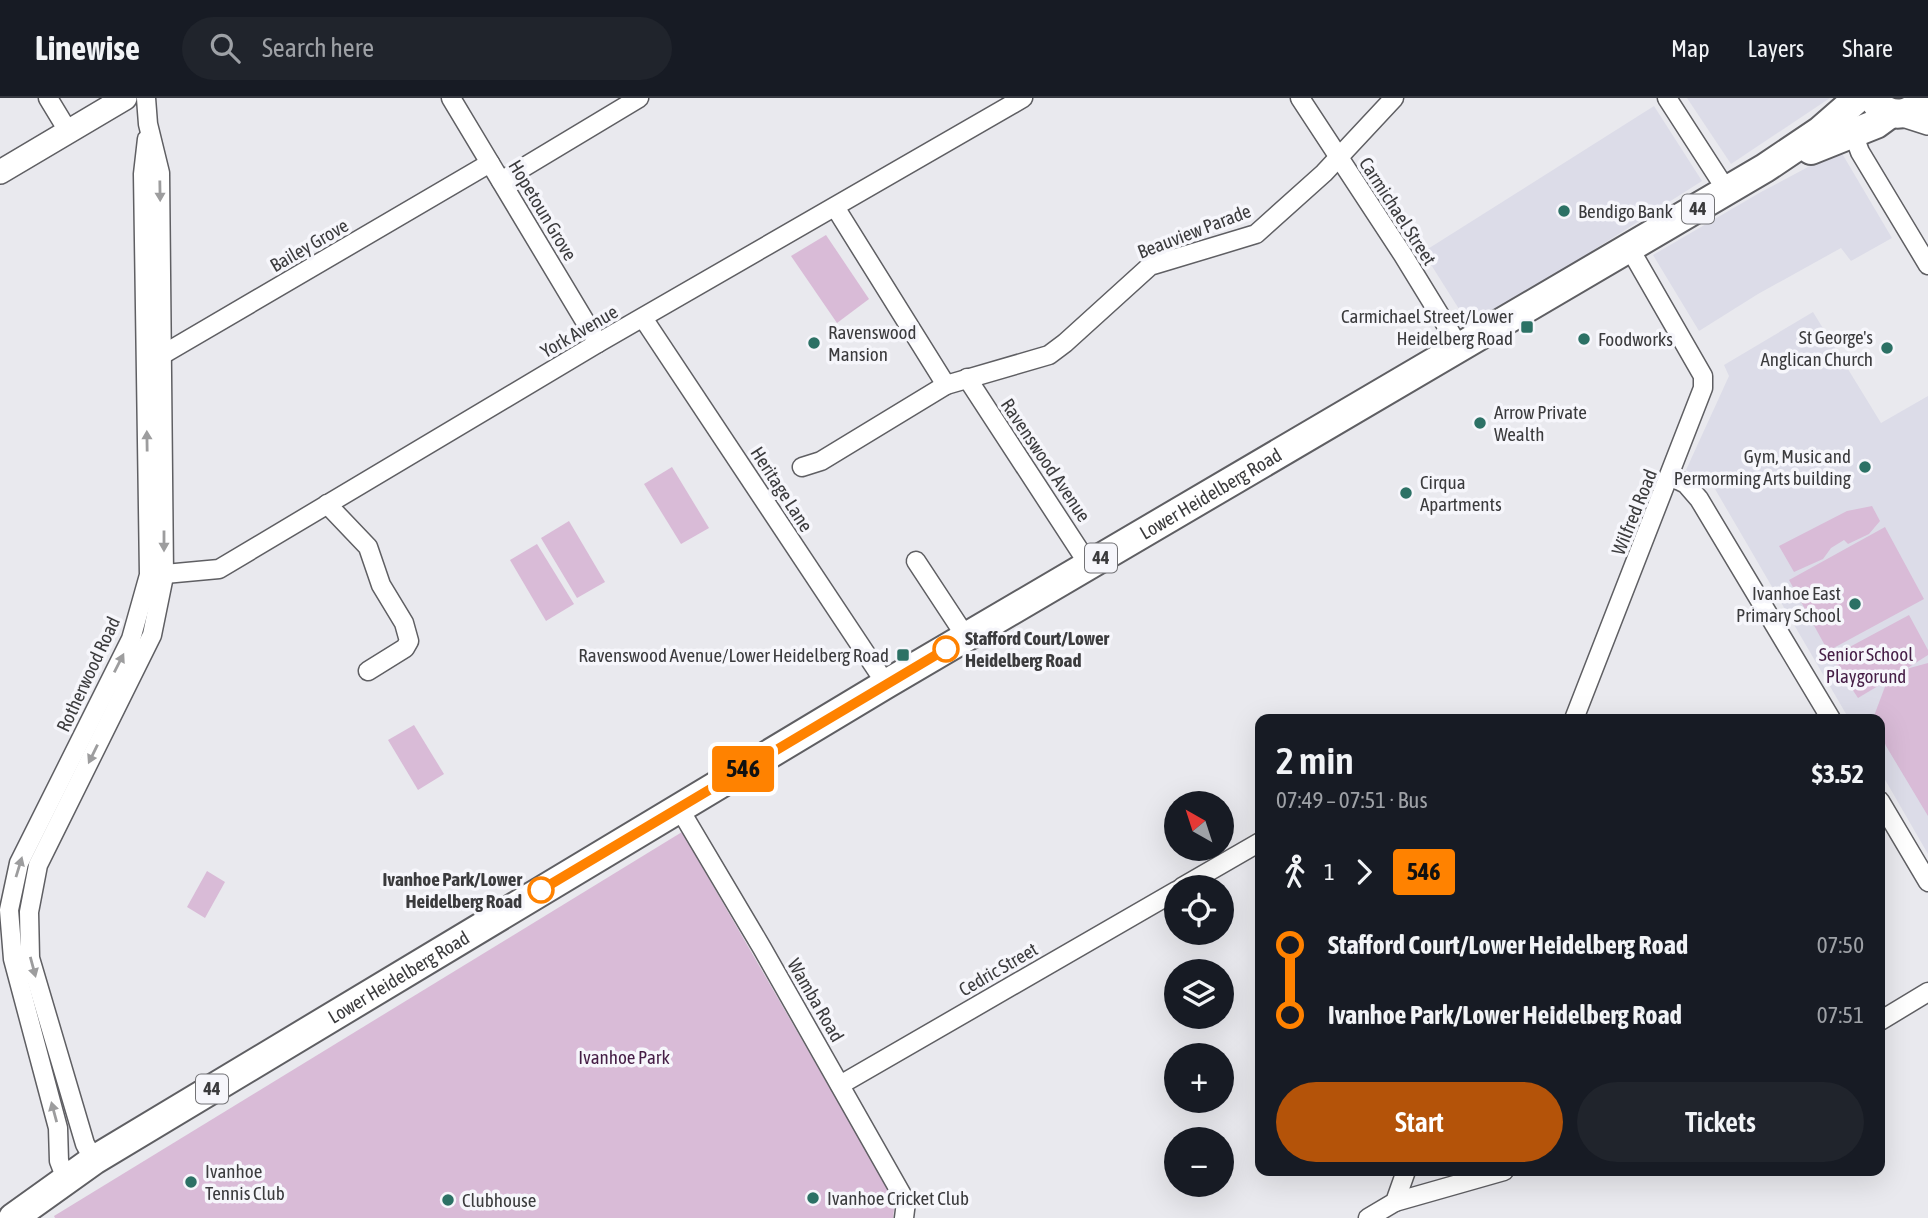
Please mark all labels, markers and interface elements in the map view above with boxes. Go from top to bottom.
search box [182,17,672,80]
text: Linewise [35,29,140,67]
icon: search [206,29,244,67]
text: Search here [262,33,374,63]
text: Map [1671,35,1710,62]
text: Layers [1748,35,1804,62]
text: Share [1842,35,1893,62]
street label: Carmichael Street [1355,153,1441,269]
street label: Hopetoun Grove [504,156,582,264]
one-way arrow [154,180,166,202]
road number: 44 [1682,194,1714,224]
street label: Beauview Parade [1134,199,1254,263]
place label: Bendigo Bank [1578,200,1674,222]
marker: Bendigo Bank [1556,203,1572,219]
street label: Bailey Grove [266,214,352,276]
street label: York Avenue [537,300,621,362]
place label: Carmichael Street/Lower Heidelberg Road [1341,305,1513,349]
marker: Carmichael Street/Lower Heidelberg Road [1519,319,1535,335]
place label: Ravenswood Mansion [828,321,917,365]
place label: St George's Anglican Church [1760,326,1873,370]
place label: Foodworks [1598,328,1673,350]
marker: Foodworks [1576,331,1592,347]
marker: Ravenswood Mansion [806,335,822,351]
marker: St George's Anglican Church [1879,340,1895,356]
street label: Ravenswood Avenue [997,394,1095,526]
place label: Arrow Private Wealth [1494,401,1587,445]
marker: Arrow Private Wealth [1472,415,1488,431]
one-way arrow [141,430,153,452]
street label: Heritage Lane [746,442,818,536]
street label: Lower Heidelberg Road [1136,443,1285,544]
place label: Gym, Music and Permorming Arts building [1674,445,1852,489]
marker: Gym, Music and Permorming Arts building [1857,459,1873,475]
street label: Wilfred Road [1607,466,1661,558]
place label: Cirqua Apartments [1420,471,1502,515]
marker: Cirqua Apartments [1398,485,1414,501]
one-way arrow [158,530,170,552]
road number: 44 [1085,544,1117,572]
place label: Ivanhoe East Primary School [1736,582,1841,626]
marker: Ivanhoe East Primary School [1847,596,1863,612]
street label: Rotherwood Road [52,613,124,735]
place label: Stafford Court/Lower Heidelberg Road [965,627,1110,671]
marker: Stafford Court/Lower Heidelberg Road [933,636,959,662]
park label: Senior School Playgorund [1819,643,1913,687]
place label: Ravenswood Avenue/Lower Heidelberg Road [578,644,889,666]
marker: Ravenswood Avenue/Lower Heidelberg Road [895,647,911,663]
one-way arrow [113,653,124,673]
text: 2 min [1276,739,1354,782]
one-way arrow [88,744,99,764]
line badge: 546 [703,746,783,792]
text: 546 [726,755,760,782]
text: $3.52 [1812,759,1864,789]
text: 07:49 – 07:51 · Bus [1276,787,1428,813]
north arrow [1164,791,1234,861]
map controls [1164,791,1234,1197]
icon: walk [1276,853,1314,891]
icon: forward [1345,853,1383,891]
one-way arrow [14,857,24,878]
text: 546 [1407,858,1441,885]
text: 1 [1324,859,1335,885]
place label: Ivanhoe Park/Lower Heidelberg Road [382,868,522,912]
button: locate [1164,875,1234,945]
marker: Ivanhoe Park/Lower Heidelberg Road [528,877,554,903]
street label: Lower Heidelberg Road [324,926,473,1028]
text: Stafford Court/Lower Heidelberg Road [1328,930,1688,960]
text: 07:50 [1817,932,1864,958]
street label: Cedric Street [955,938,1041,1000]
street label: Wamba Road [783,954,849,1046]
one-way arrow [28,956,39,978]
button: layers [1164,959,1234,1029]
text: Ivanhoe Park/Lower Heidelberg Road [1328,1000,1682,1030]
text: 07:51 [1817,1002,1864,1028]
button: + [1164,1043,1234,1113]
park label: Ivanhoe Park [578,1046,670,1068]
road number: 44 [196,1074,228,1104]
button: Start [1276,1082,1563,1162]
button: Tickets [1577,1082,1864,1162]
one-way arrow [48,1101,59,1123]
button: − [1164,1127,1234,1197]
place label: Ivanhoe Tennis Club [205,1160,285,1204]
marker: Ivanhoe Tennis Club [183,1174,199,1190]
place label: Ivanhoe Cricket Club [827,1187,969,1209]
place label: Clubhouse [462,1189,536,1211]
marker: Ivanhoe Cricket Club [805,1190,821,1206]
marker: Clubhouse [440,1192,456,1208]

